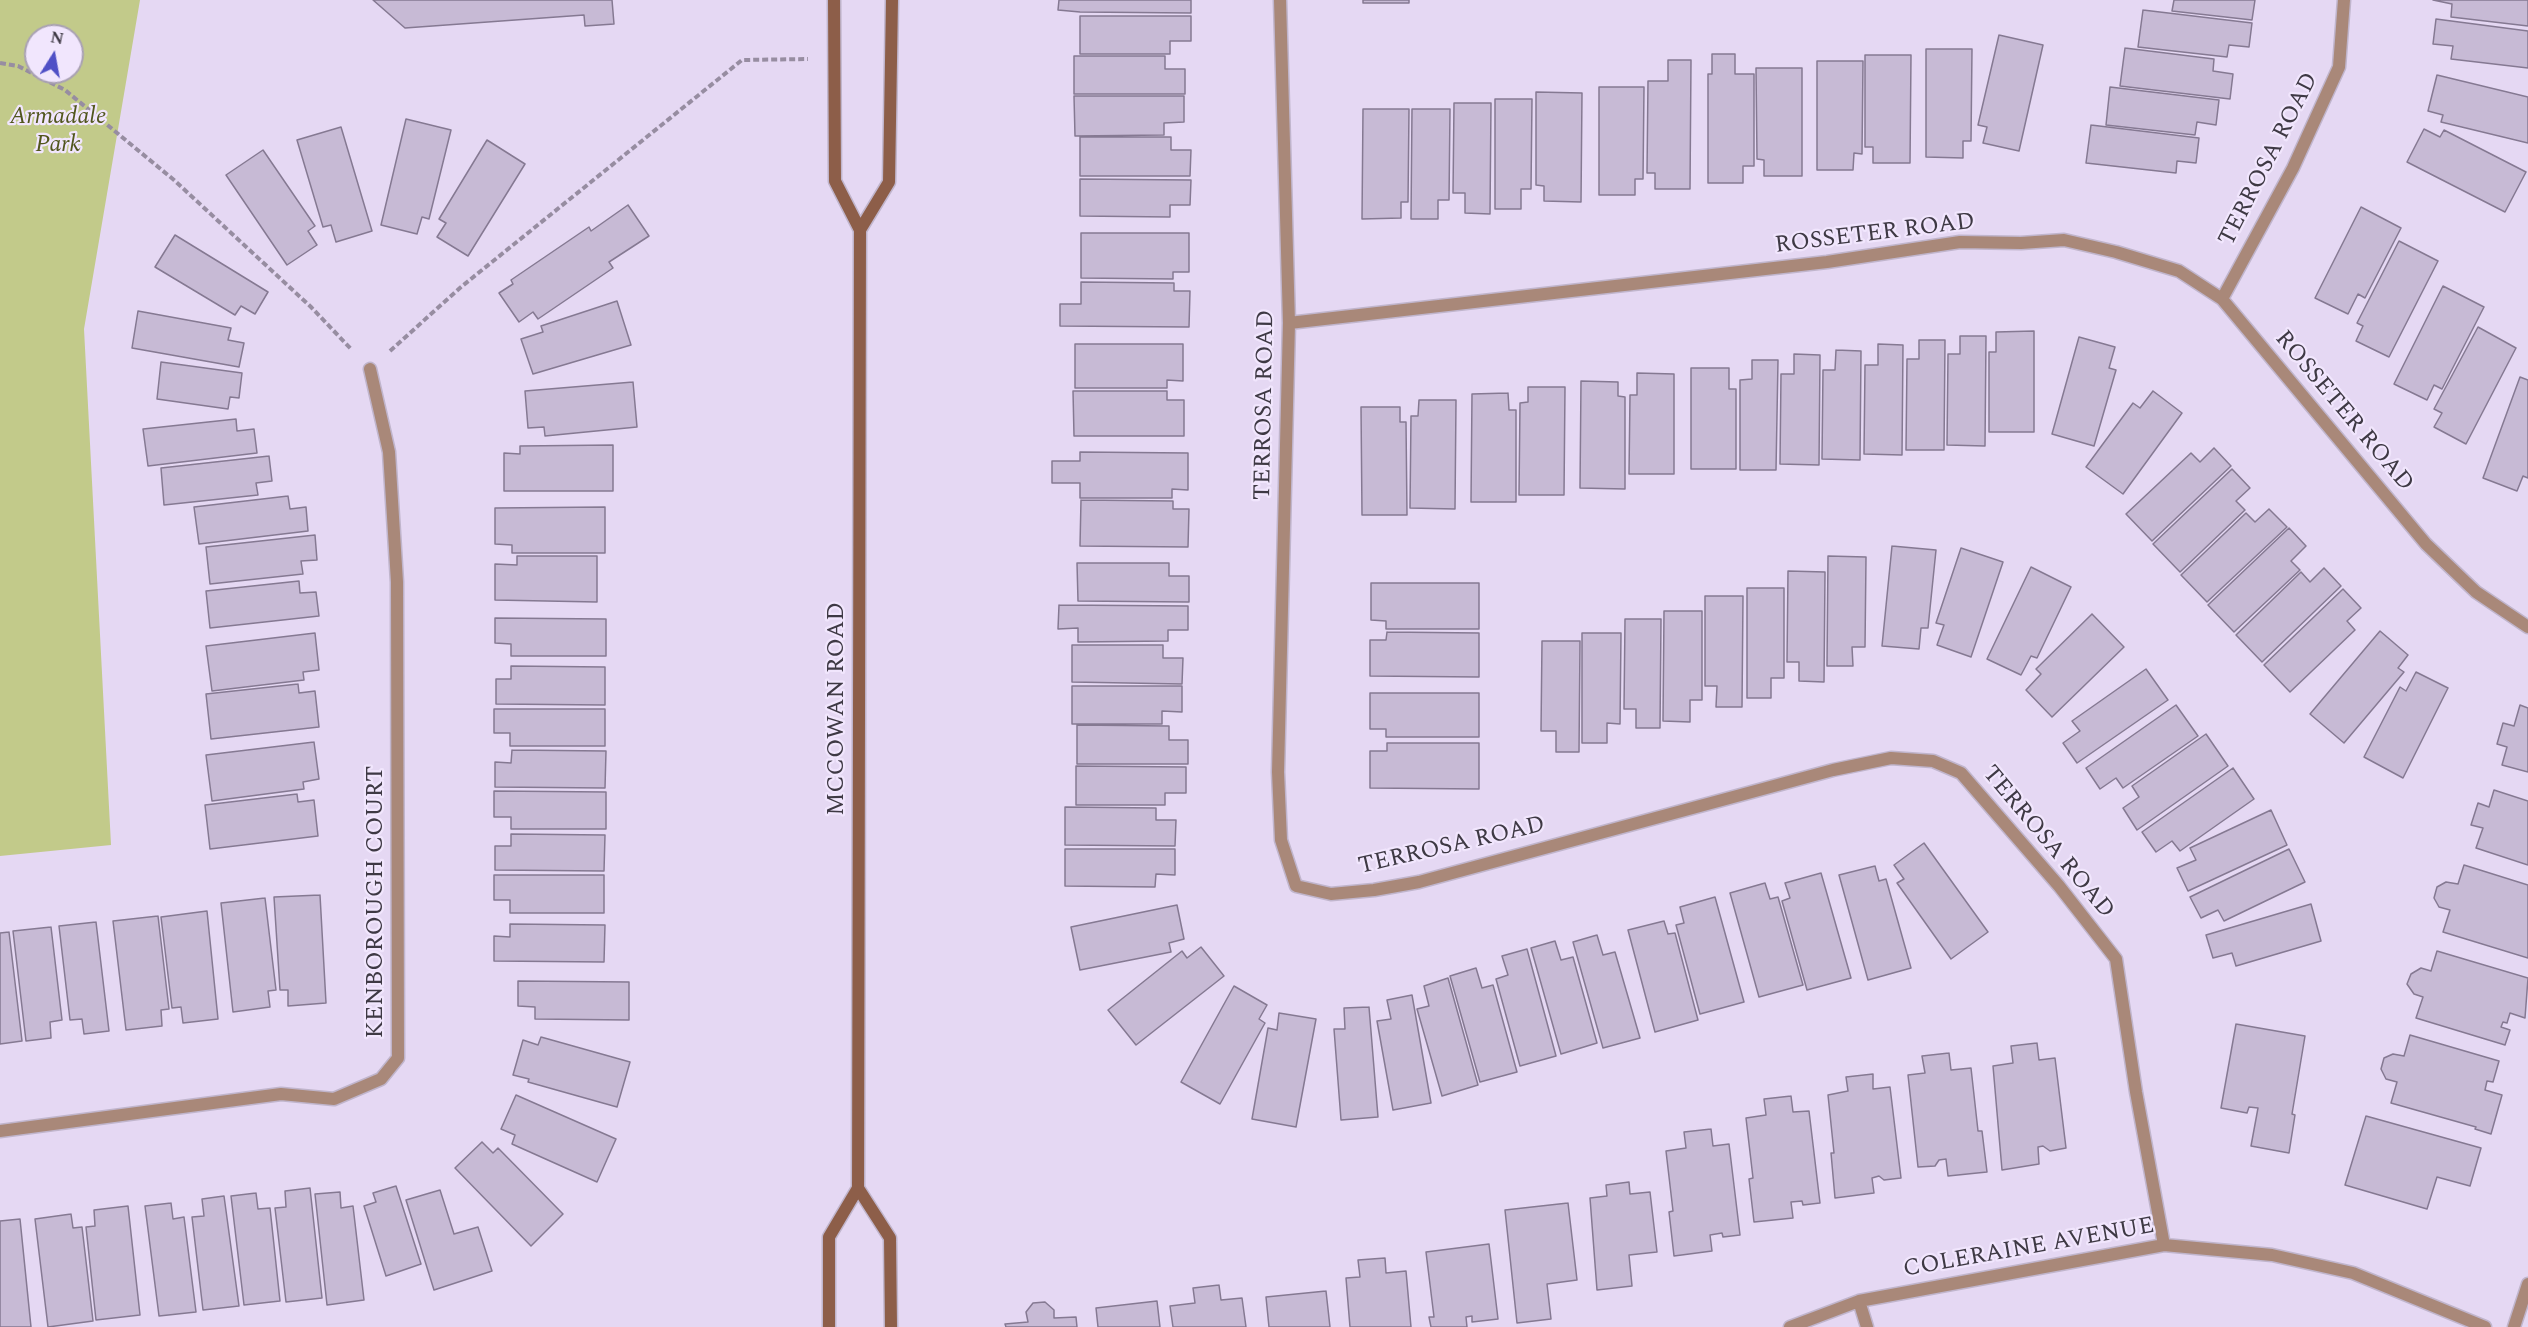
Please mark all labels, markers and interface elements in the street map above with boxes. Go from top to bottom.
north arrow [24,24,84,84]
text: N [48,25,66,51]
street label: TERROSA ROAD [2214,69,2326,251]
park label: Armadale Park [10,104,106,160]
street label: ROSSETER ROAD [1773,208,1977,262]
street label: TERROSA ROAD [1250,309,1282,501]
street label: ROSSETER ROAD [2267,326,2419,498]
street label: MCCOWAN ROAD [824,602,852,816]
street label: TERROSA ROAD [1975,761,2119,925]
street label: KENBOROUGH COURT [363,766,391,1038]
street label: TERROSA ROAD [1356,812,1548,882]
street label: COLERAINE AVENUE [1901,1213,2157,1285]

